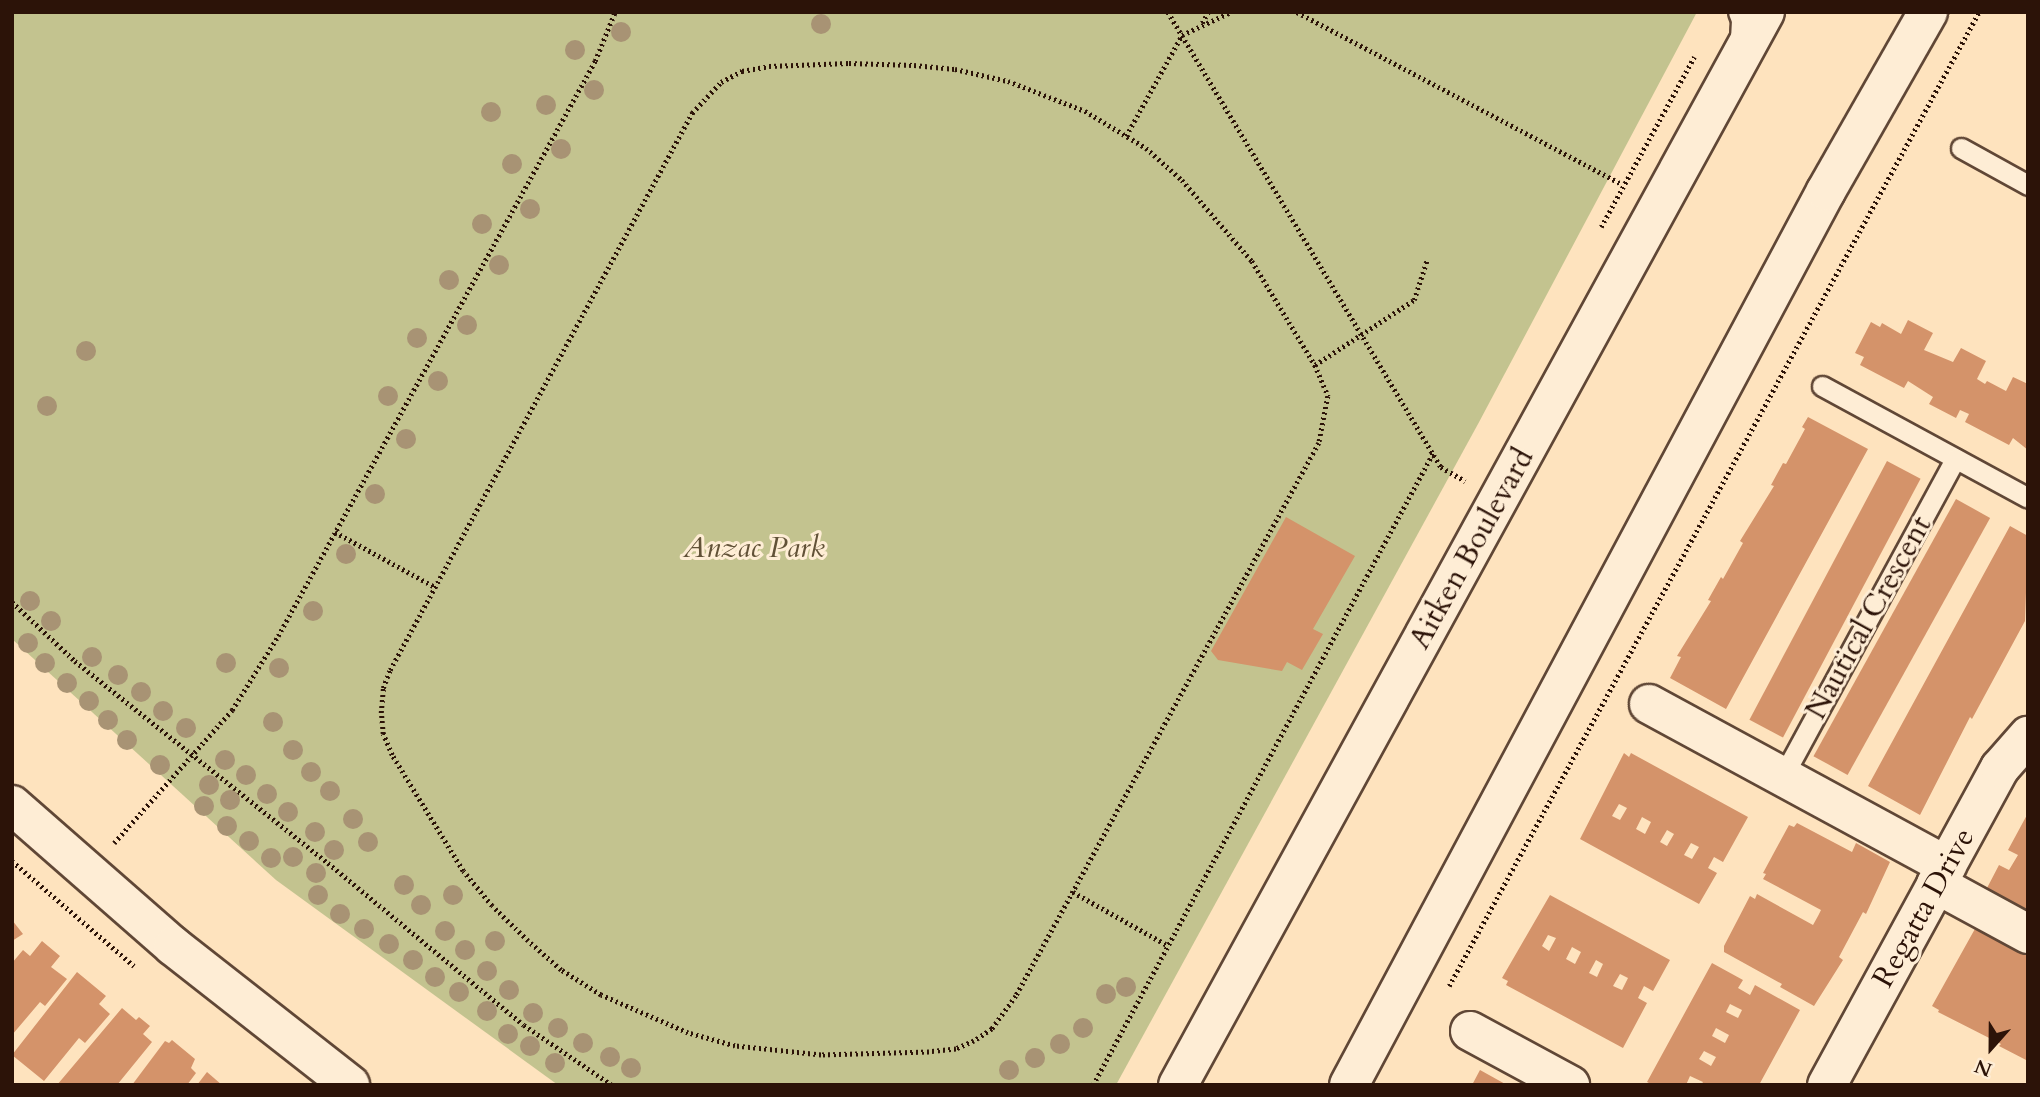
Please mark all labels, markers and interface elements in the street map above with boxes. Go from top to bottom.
street label: Aitken Boulevard [1402,443,1542,655]
street label: Nautical Crescent [1798,510,1940,726]
park label: Anzac Park [683,530,825,566]
street label: Regatta Drive [1865,822,1983,994]
north arrow [1956,1013,2026,1083]
text: N [1971,1053,1996,1083]

